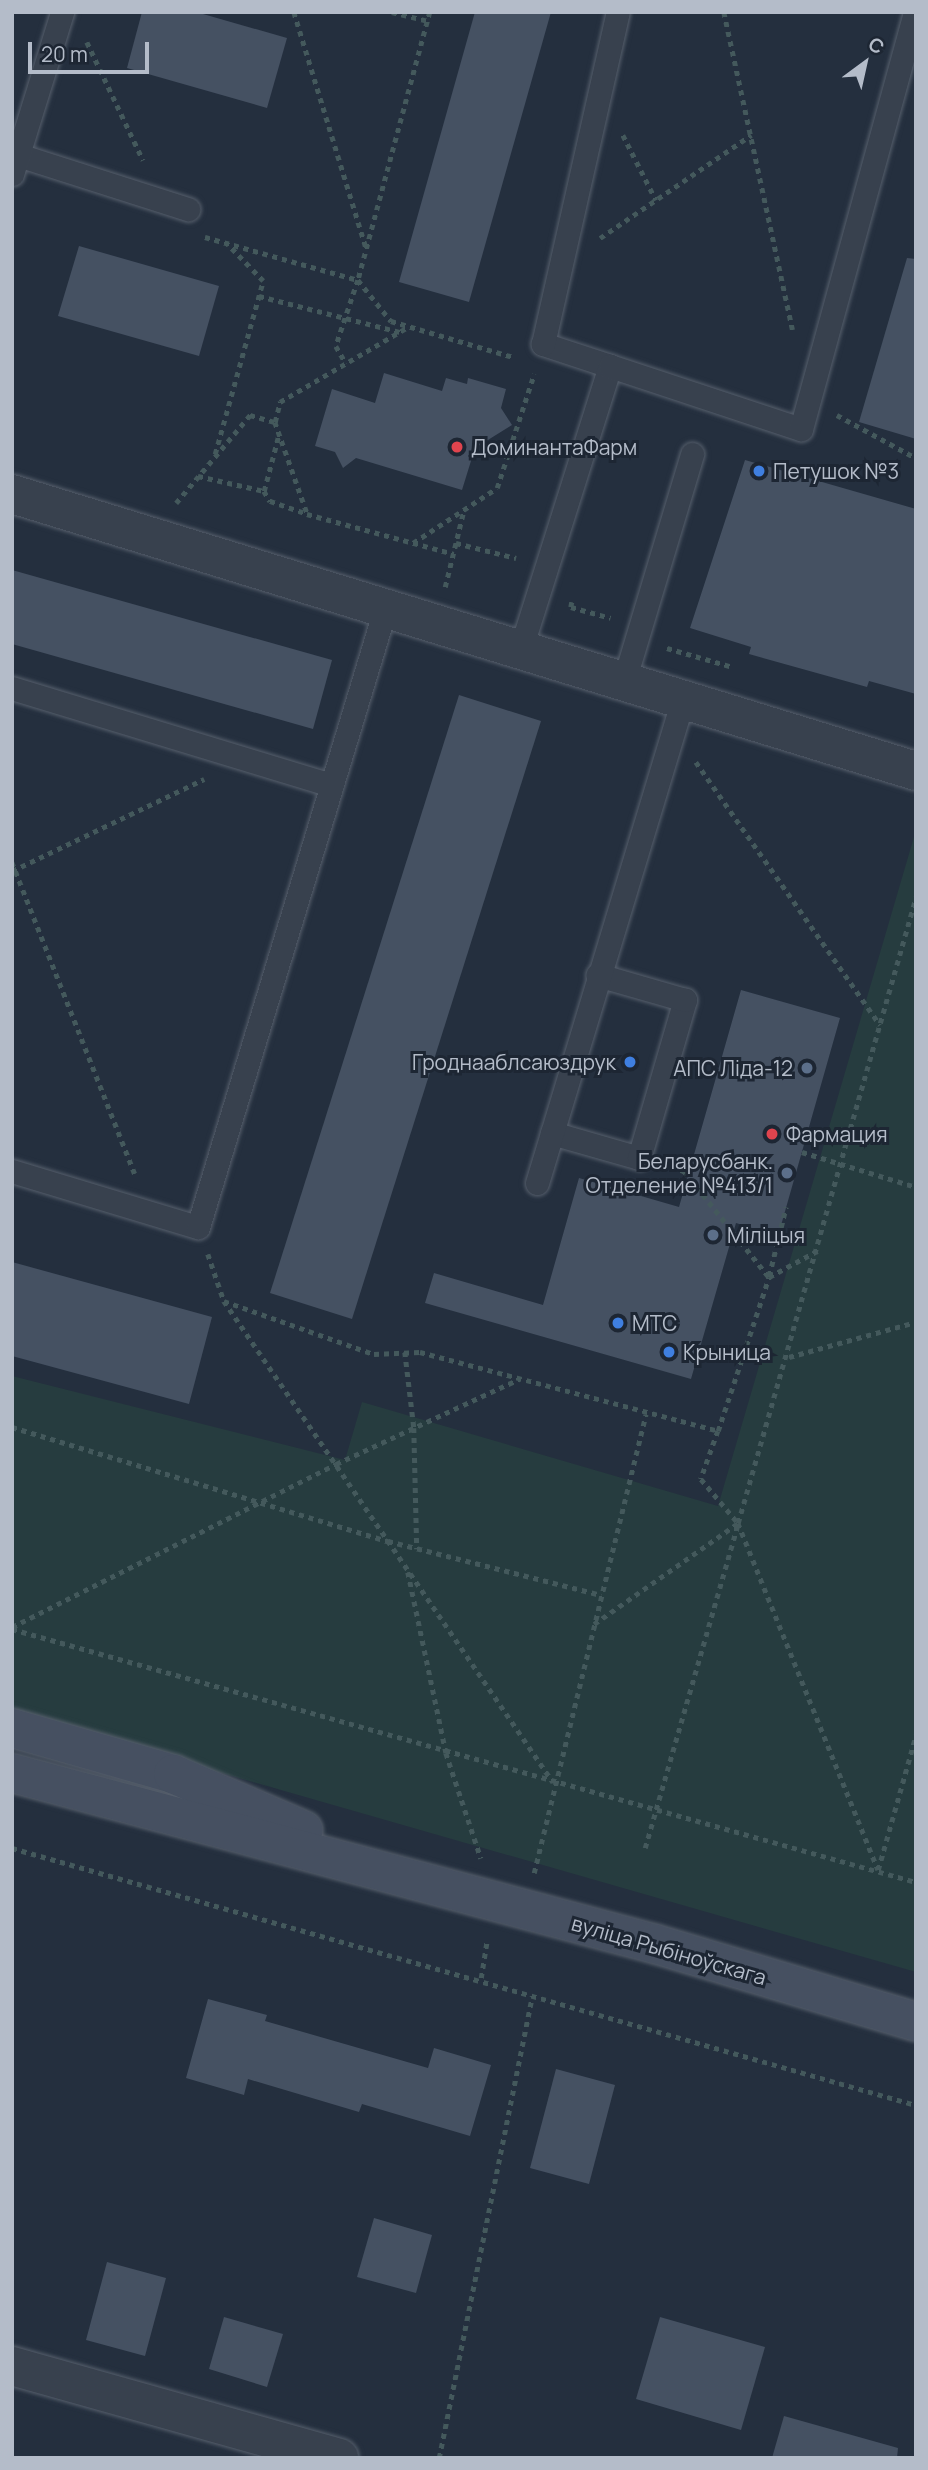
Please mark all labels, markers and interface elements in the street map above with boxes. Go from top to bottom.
scale bar [32,28,152,72]
north arrow [830,28,900,98]
text: С [863,31,889,60]
text: 20 m [41,40,88,68]
place label: ДоминантаФарм [471,434,637,460]
marker: ДоминантаФарм [449,439,465,455]
place label: Петушок №3 [773,458,899,484]
marker: Петушок №3 [751,463,767,479]
place label: Гроднааблсаюздрук [412,1049,616,1075]
marker: Гроднааблсаюздрук [622,1054,638,1070]
place label: АПС Ліда-12 [673,1055,793,1081]
marker: АПС Ліда-12 [799,1060,815,1076]
place label: Фармация [786,1121,888,1147]
marker: Фармация [764,1126,780,1142]
place label: Беларусбанк. Отделение №413/1 [586,1148,773,1198]
marker: Беларусбанк. Отделение №413/1 [779,1165,795,1181]
place label: Міліцыя [727,1222,805,1248]
marker: Міліцыя [705,1227,721,1243]
place label: МТС [632,1310,677,1336]
marker: МТС [610,1315,626,1331]
place label: Крыница [683,1339,771,1365]
marker: Крыница [661,1344,677,1360]
street label: вуліца Рыбіноўскага [569,1910,769,1990]

